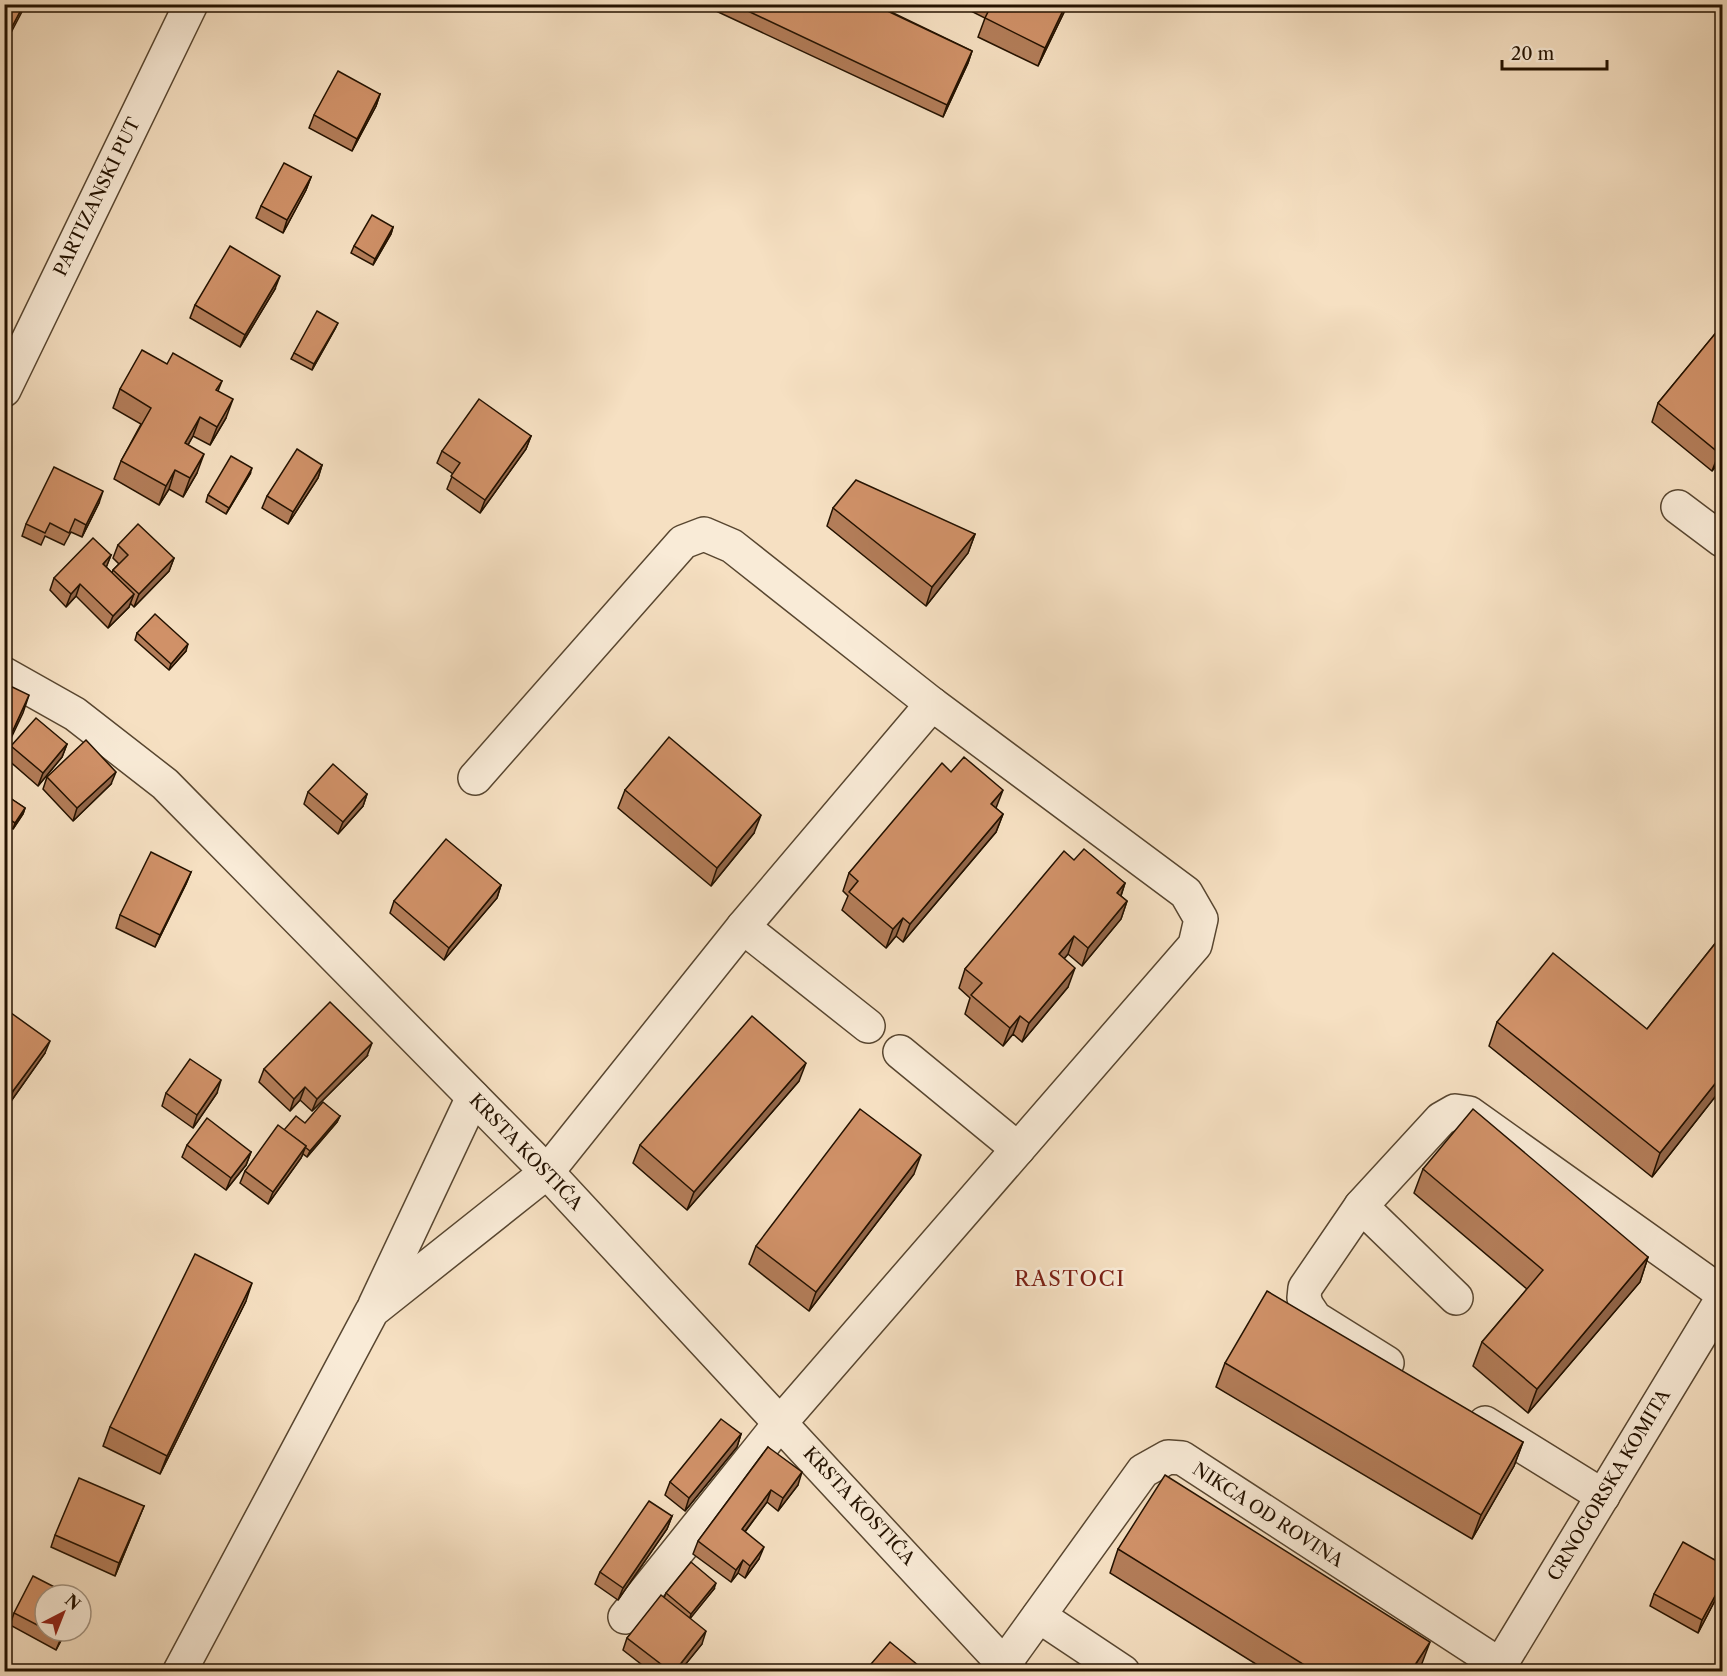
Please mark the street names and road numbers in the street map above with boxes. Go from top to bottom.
street label: PARTIZANSKI PUT [49,114,145,280]
street label: KRSTA KOSTIĆA [465,1088,588,1215]
street label: CRNOGORSKA KOMITA [1543,1385,1675,1585]
street label: KRSTA KOSTIĆA [799,1442,921,1570]
street label: NIKCA OD ROVINA [1188,1458,1348,1572]

